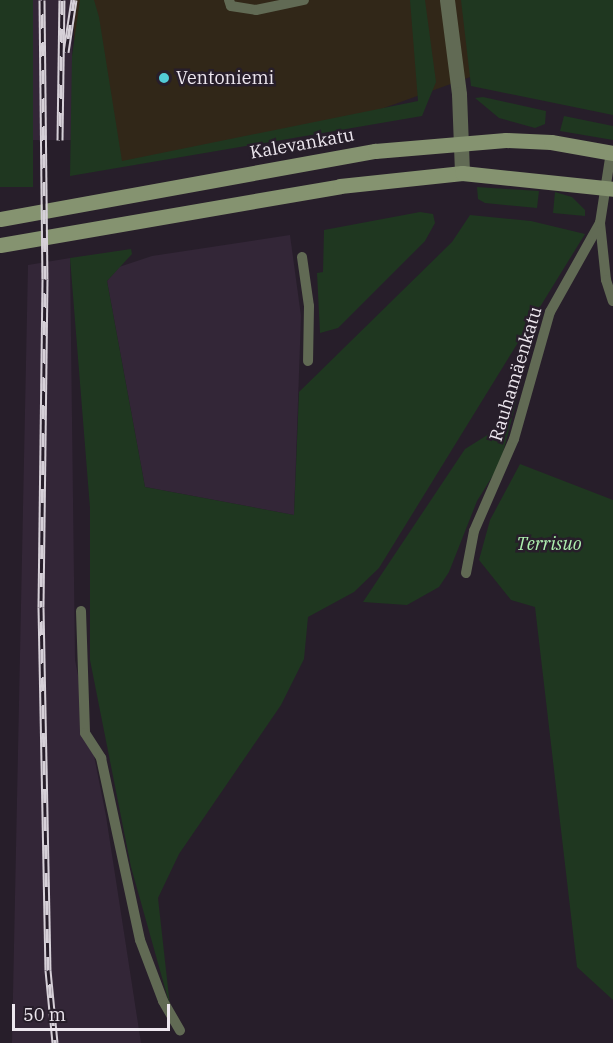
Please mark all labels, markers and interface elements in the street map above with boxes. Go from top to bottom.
place label: Ventoniemi [176,67,274,89]
marker: Ventoniemi [157,71,171,85]
street label: Kalevankatu [248,124,356,164]
street label: Rauhamäenkatu [485,304,547,444]
park label: Terrisuo [516,533,582,555]
scale bar [15,992,172,1030]
text: 50 m [23,1003,66,1026]

